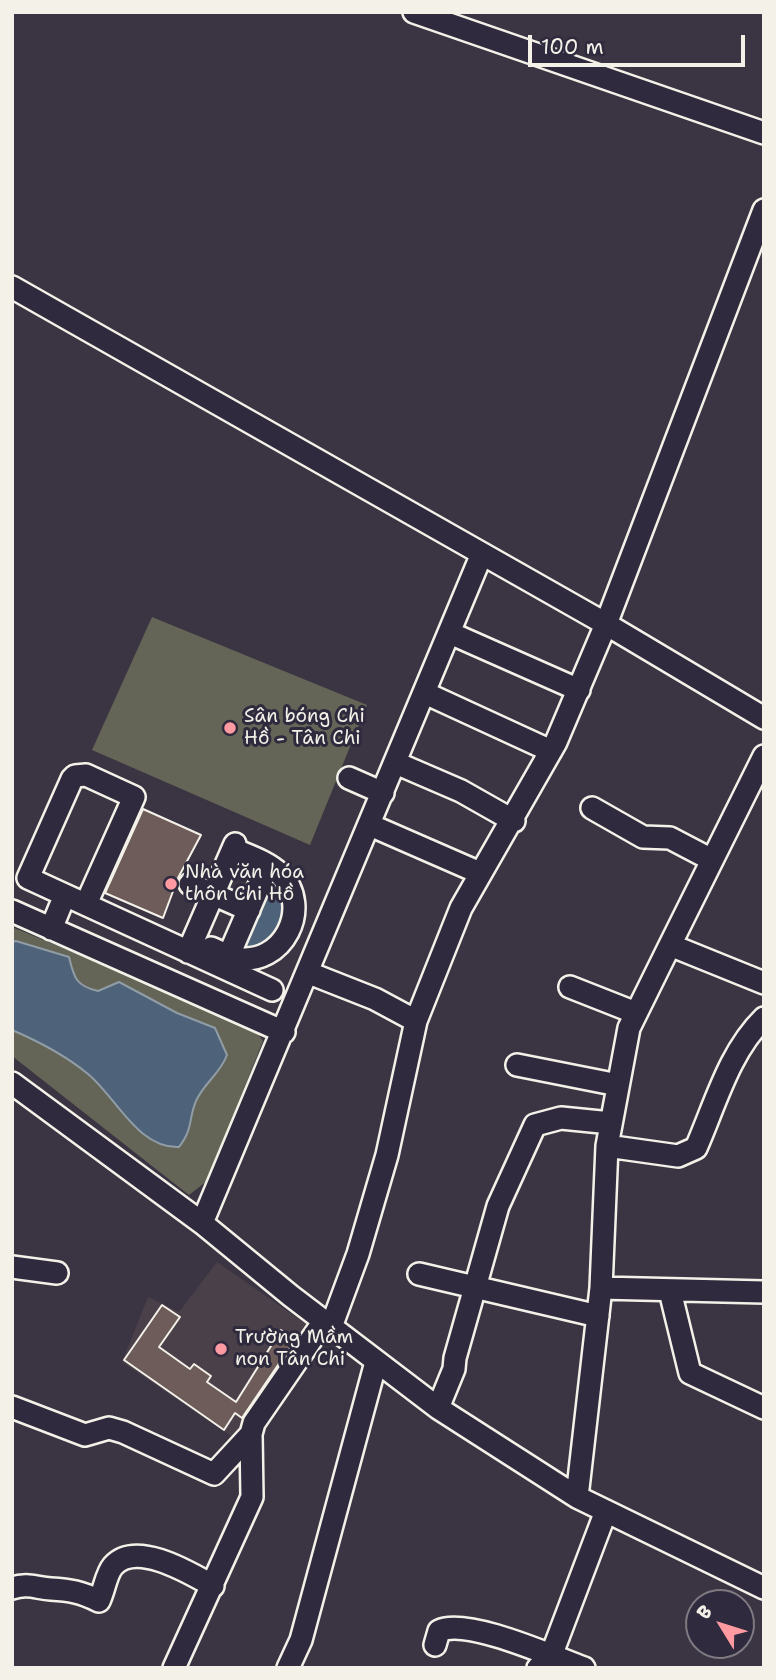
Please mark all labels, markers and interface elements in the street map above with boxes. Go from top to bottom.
scale bar [531,21,748,65]
text: 100 m [541,33,604,61]
place label: Sân bóng Chi Hồ - Tân Chi [244,706,365,750]
marker: Sân bóng Chi Hồ - Tân Chi [222,720,238,736]
place label: Nhà văn hóa thôn Chi Hồ [185,862,304,906]
marker: Nhà văn hóa thôn Chi Hồ [163,876,179,892]
place label: Trường Mầm non Tân Chi [235,1327,353,1371]
marker: Trường Mầm non Tân Chi [213,1341,229,1357]
north arrow [685,1589,755,1659]
text: B [691,1600,718,1624]

